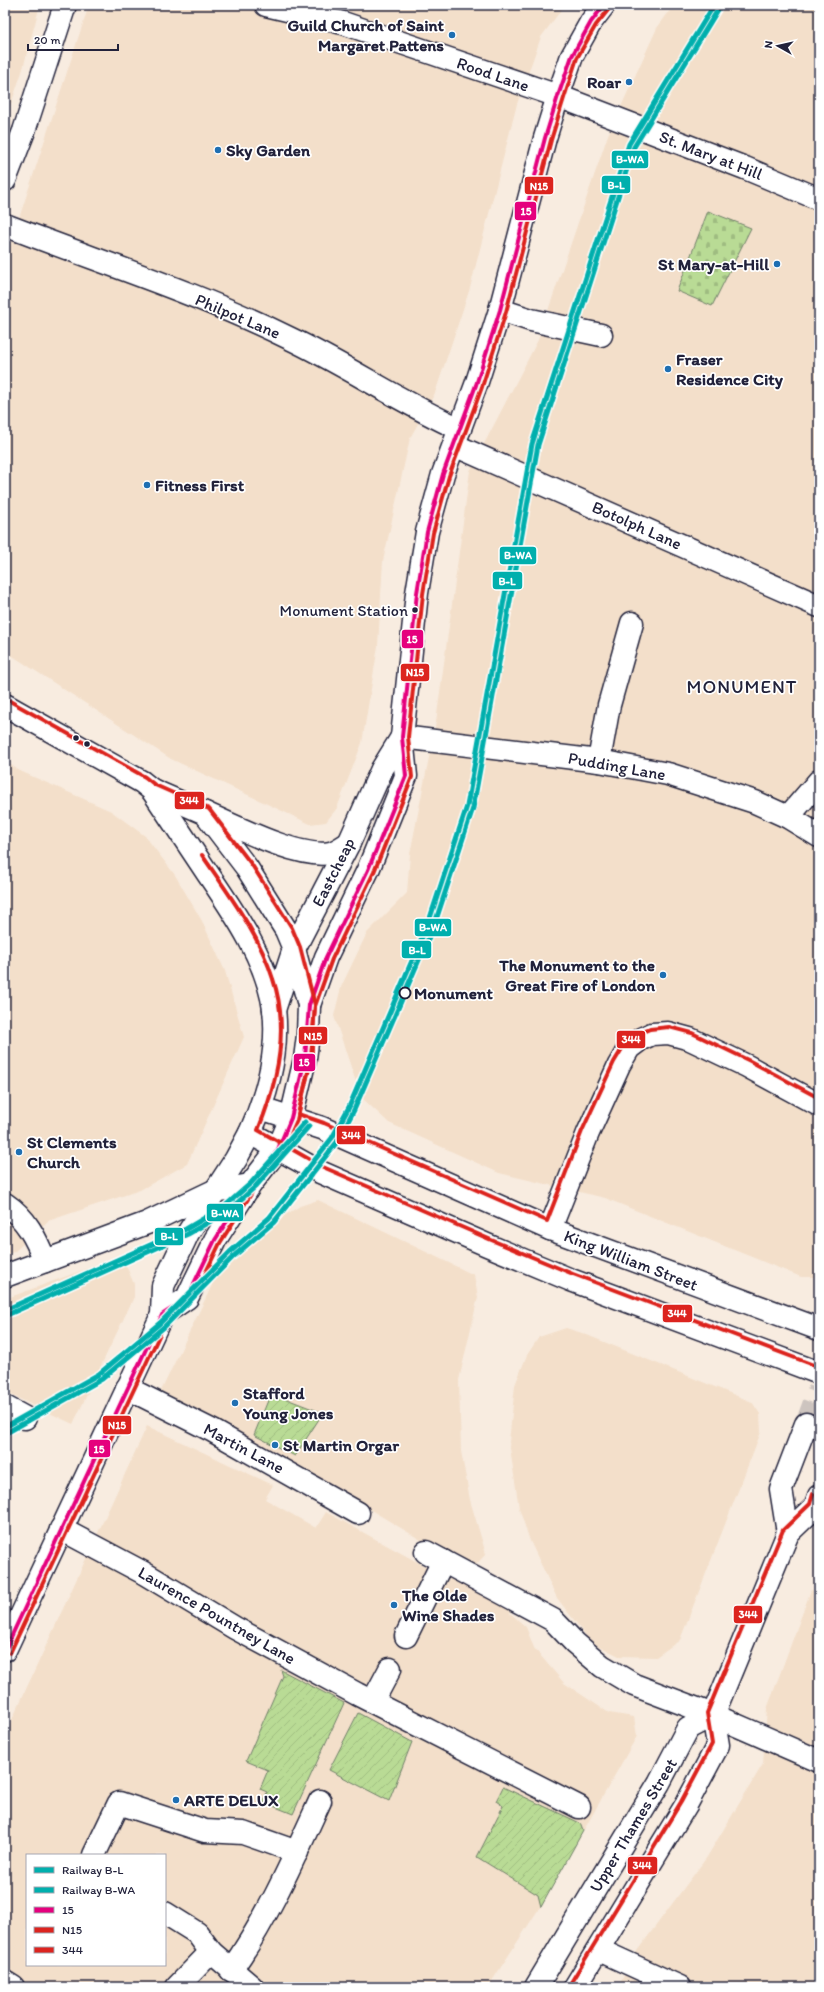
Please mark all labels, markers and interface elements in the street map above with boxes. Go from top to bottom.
place label: Guild Church of Saint Margaret Pattens [287,15,445,56]
scale bar [28,26,118,52]
north arrow [758,26,798,66]
marker: Guild Church of Saint Margaret Pattens [447,30,457,40]
text: 20 m [34,33,61,47]
text: N [762,40,776,49]
street label: Rood Lane [454,52,532,96]
place label: Roar [587,72,621,92]
marker: Roar [624,77,634,87]
street label: St. Mary at Hill [656,126,766,184]
place label: Sky Garden [226,140,311,161]
marker: Sky Garden [213,145,223,155]
line badge: B-WA [611,150,649,169]
text: B-WA [616,153,645,166]
line badge: B-L [601,175,631,194]
line badge: N15 [524,176,554,195]
text: B-L [607,179,625,192]
text: N15 [530,180,548,193]
line badge: 15 [514,201,537,221]
text: 15 [521,205,532,218]
place label: St Mary-at-Hill [658,254,769,275]
marker: St Mary-at-Hill [772,259,782,269]
street label: Philpot Lane [192,289,284,343]
place label: Fraser Residence City [676,349,784,390]
marker: Fraser Residence City [663,364,673,374]
place label: Fitness First [155,475,245,495]
marker: Fitness First [142,480,152,490]
street label: Botolph Lane [589,496,685,554]
line badge: B-WA [499,546,537,565]
text: B-WA [504,549,533,562]
line badge: B-L [492,571,523,590]
text: B-L [498,575,516,588]
place label: Monument Station [280,601,408,620]
marker: Monument Station [410,605,420,615]
line badge: 15 [401,629,424,649]
text: 15 [407,633,418,646]
line badge: N15 [400,663,430,682]
text: N15 [406,666,424,679]
district label: MONUMENT [686,675,798,698]
unlabelled marker [71,733,81,743]
unlabelled marker [82,739,92,749]
street label: Pudding Lane [567,748,667,784]
line badge: 344 [174,791,205,810]
text: 344 [179,794,199,807]
street label: Eastcheap [307,834,359,910]
line badge: B-WA [414,918,452,937]
text: B-WA [419,921,448,934]
line badge: B-L [401,940,432,959]
text: B-L [408,944,426,957]
place label: The Monument to the Great Fire of London [498,955,655,995]
marker: The Monument to the Great Fire of London [658,970,668,980]
place label: Monument [414,983,493,1003]
marker: Monument [398,986,412,1000]
line badge: N15 [298,1026,328,1045]
text: N15 [304,1030,322,1043]
line badge: 344 [616,1030,646,1049]
text: 344 [621,1033,641,1046]
line badge: 15 [293,1053,316,1072]
text: 15 [299,1056,310,1069]
line badge: 344 [336,1125,366,1145]
text: 344 [341,1129,361,1142]
place label: St Clements Church [27,1132,117,1172]
marker: St Clements Church [14,1147,24,1157]
line badge: B-WA [206,1203,244,1222]
text: B-WA [211,1207,240,1220]
street label: King William Street [561,1225,701,1295]
line badge: B-L [154,1227,184,1246]
text: B-L [160,1230,178,1243]
line badge: 344 [662,1304,693,1323]
text: 344 [667,1307,687,1320]
place label: Stafford Young Jones [242,1383,334,1424]
marker: Stafford Young Jones [230,1398,240,1408]
line badge: N15 [102,1415,132,1435]
street label: Martin Lane [200,1418,288,1478]
text: N15 [108,1419,126,1432]
place label: St Martin Orgar [283,1435,399,1456]
line badge: 15 [88,1439,111,1458]
marker: St Martin Orgar [270,1440,280,1450]
text: 15 [94,1443,105,1456]
street label: Laurence Pountney Lane [135,1562,299,1668]
place label: The Olde Wine Shades [401,1585,495,1625]
marker: The Olde Wine Shades [389,1600,399,1610]
line badge: 344 [733,1605,763,1624]
text: 344 [738,1608,758,1621]
street label: Upper Thames Street [585,1754,681,1896]
place label: ARTE DELUX [183,1790,279,1810]
marker: ARTE DELUX [171,1795,181,1805]
legend [26,1854,166,1966]
line badge: 344 [627,1856,658,1875]
text: 344 [632,1859,652,1872]
text: Railway B-L [62,1863,123,1877]
text: Railway B-WA [62,1883,136,1897]
text: 15 [62,1903,74,1917]
text: N15 [62,1923,82,1937]
text: 344 [62,1943,83,1957]

